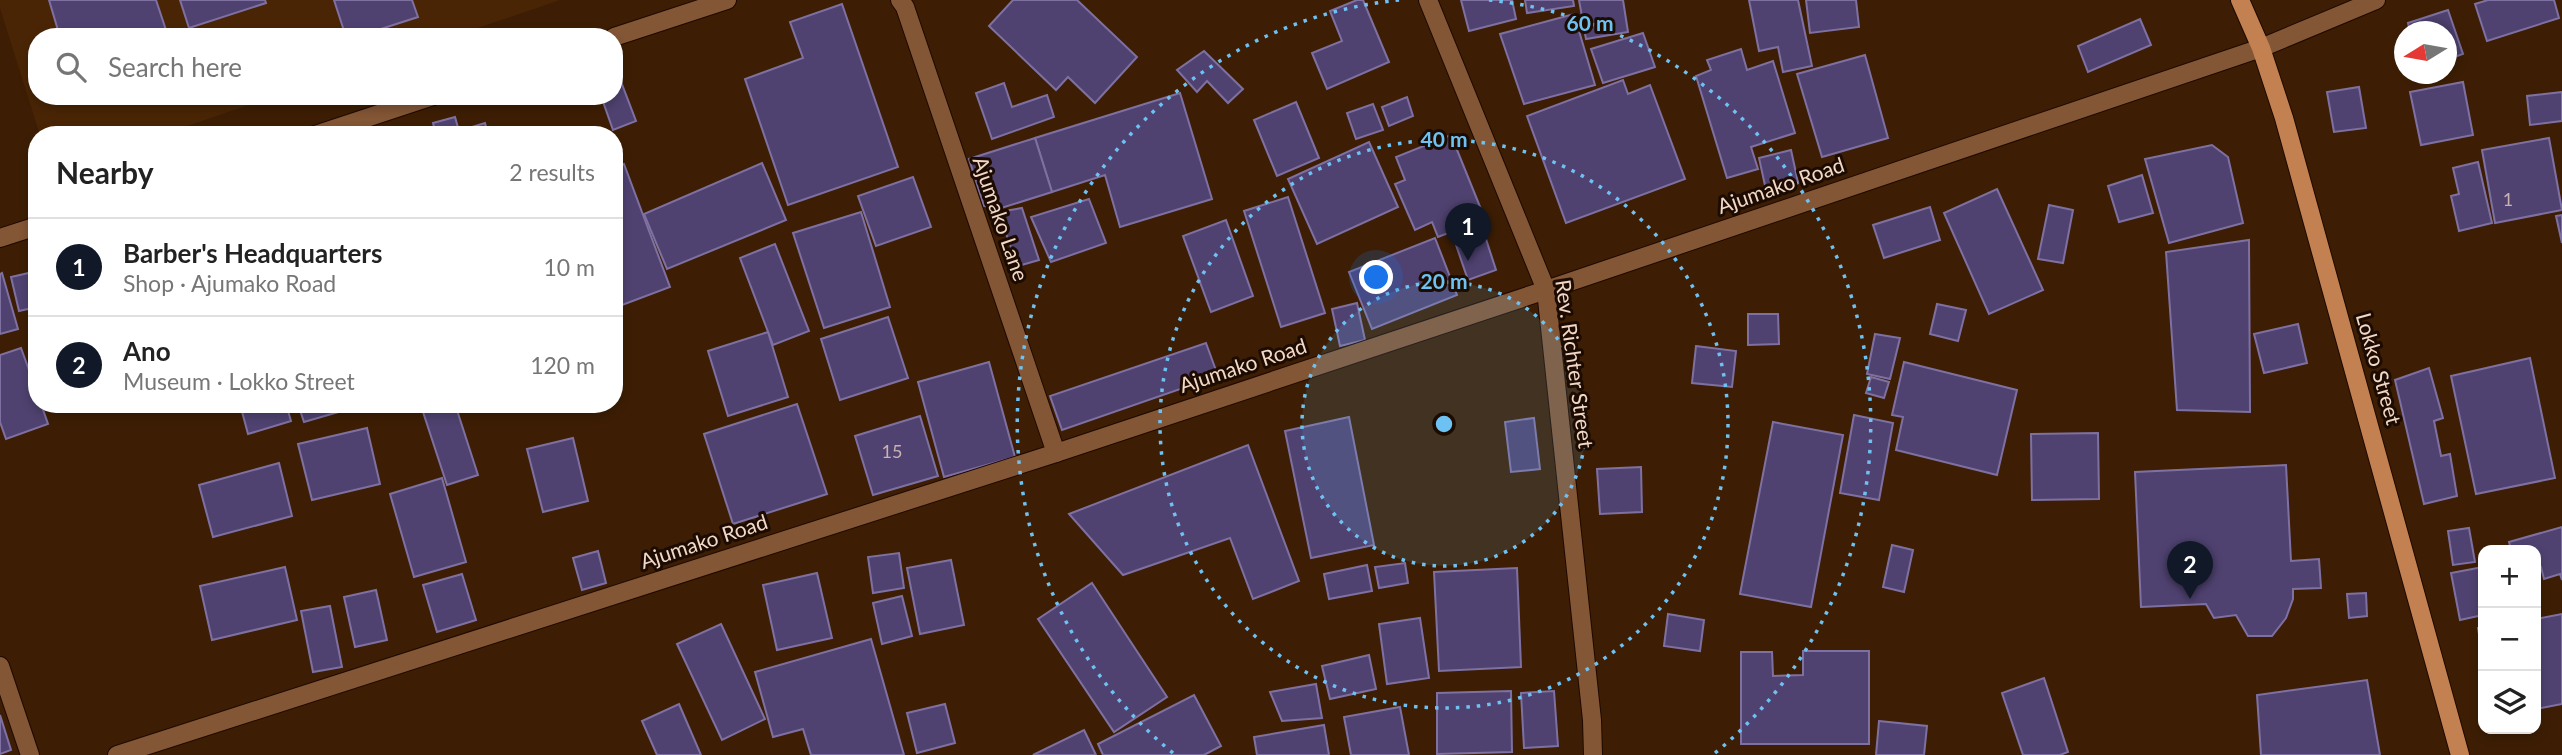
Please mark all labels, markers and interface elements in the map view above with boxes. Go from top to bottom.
text: 60 m [1566,10,1614,35]
north arrow [2394,21,2457,84]
search box [28,28,623,105]
icon: search [52,48,90,86]
text: Search here [108,51,242,83]
text: 40 m [1420,126,1468,151]
street label: Ajumako Road [1714,151,1847,218]
street label: Ajumako Lane [968,153,1034,284]
text: Nearby [56,154,154,190]
text: 2 results [509,158,595,186]
house number: 1 [2503,188,2513,210]
pin: 1 [1445,203,1491,261]
text: Barber's Headquarters [123,237,382,269]
text: 1 [72,253,86,281]
text: 10 m [544,253,595,281]
your location [1359,260,1393,294]
text: 20 m [1420,268,1468,293]
text: Shop · Ajumako Road [123,269,336,297]
street label: Rev. Richter Street [1551,278,1600,450]
street label: Lokko Street [2352,310,2407,428]
street label: Ajumako Road [1176,332,1309,397]
text: Ano [123,335,171,367]
text: 2 [72,351,86,379]
text: 120 m [530,351,595,379]
text: Museum · Lokko Street [123,367,355,395]
centre of rings [1432,412,1456,436]
house number: 15 [882,440,902,462]
street label: Ajumako Road [637,508,770,573]
pin: 2 [2167,541,2213,599]
map controls [2478,545,2541,734]
button: + [2478,545,2541,608]
button: − [2478,608,2541,671]
button: layers [2478,671,2541,734]

